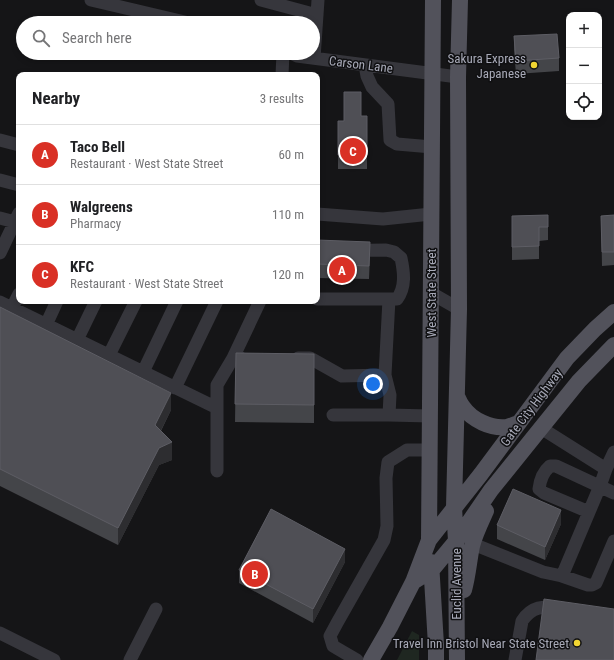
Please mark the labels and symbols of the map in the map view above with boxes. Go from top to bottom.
place label: Sakura Express Japanese [448,51,526,81]
street label: Carson Lane [328,53,394,76]
marker: Sakura Express Japanese [529,60,539,70]
pin: C [340,136,366,166]
street label: West State Street [424,248,439,337]
pin: A [329,255,355,285]
street label: Gate City Highway [497,365,566,449]
your location [363,374,383,394]
street label: Euclid Avenue [449,548,464,620]
pin: B [242,559,268,589]
place label: Travel Inn Bristol Near State Street [393,636,569,651]
marker: Travel Inn Bristol Near State Street [572,638,582,648]

